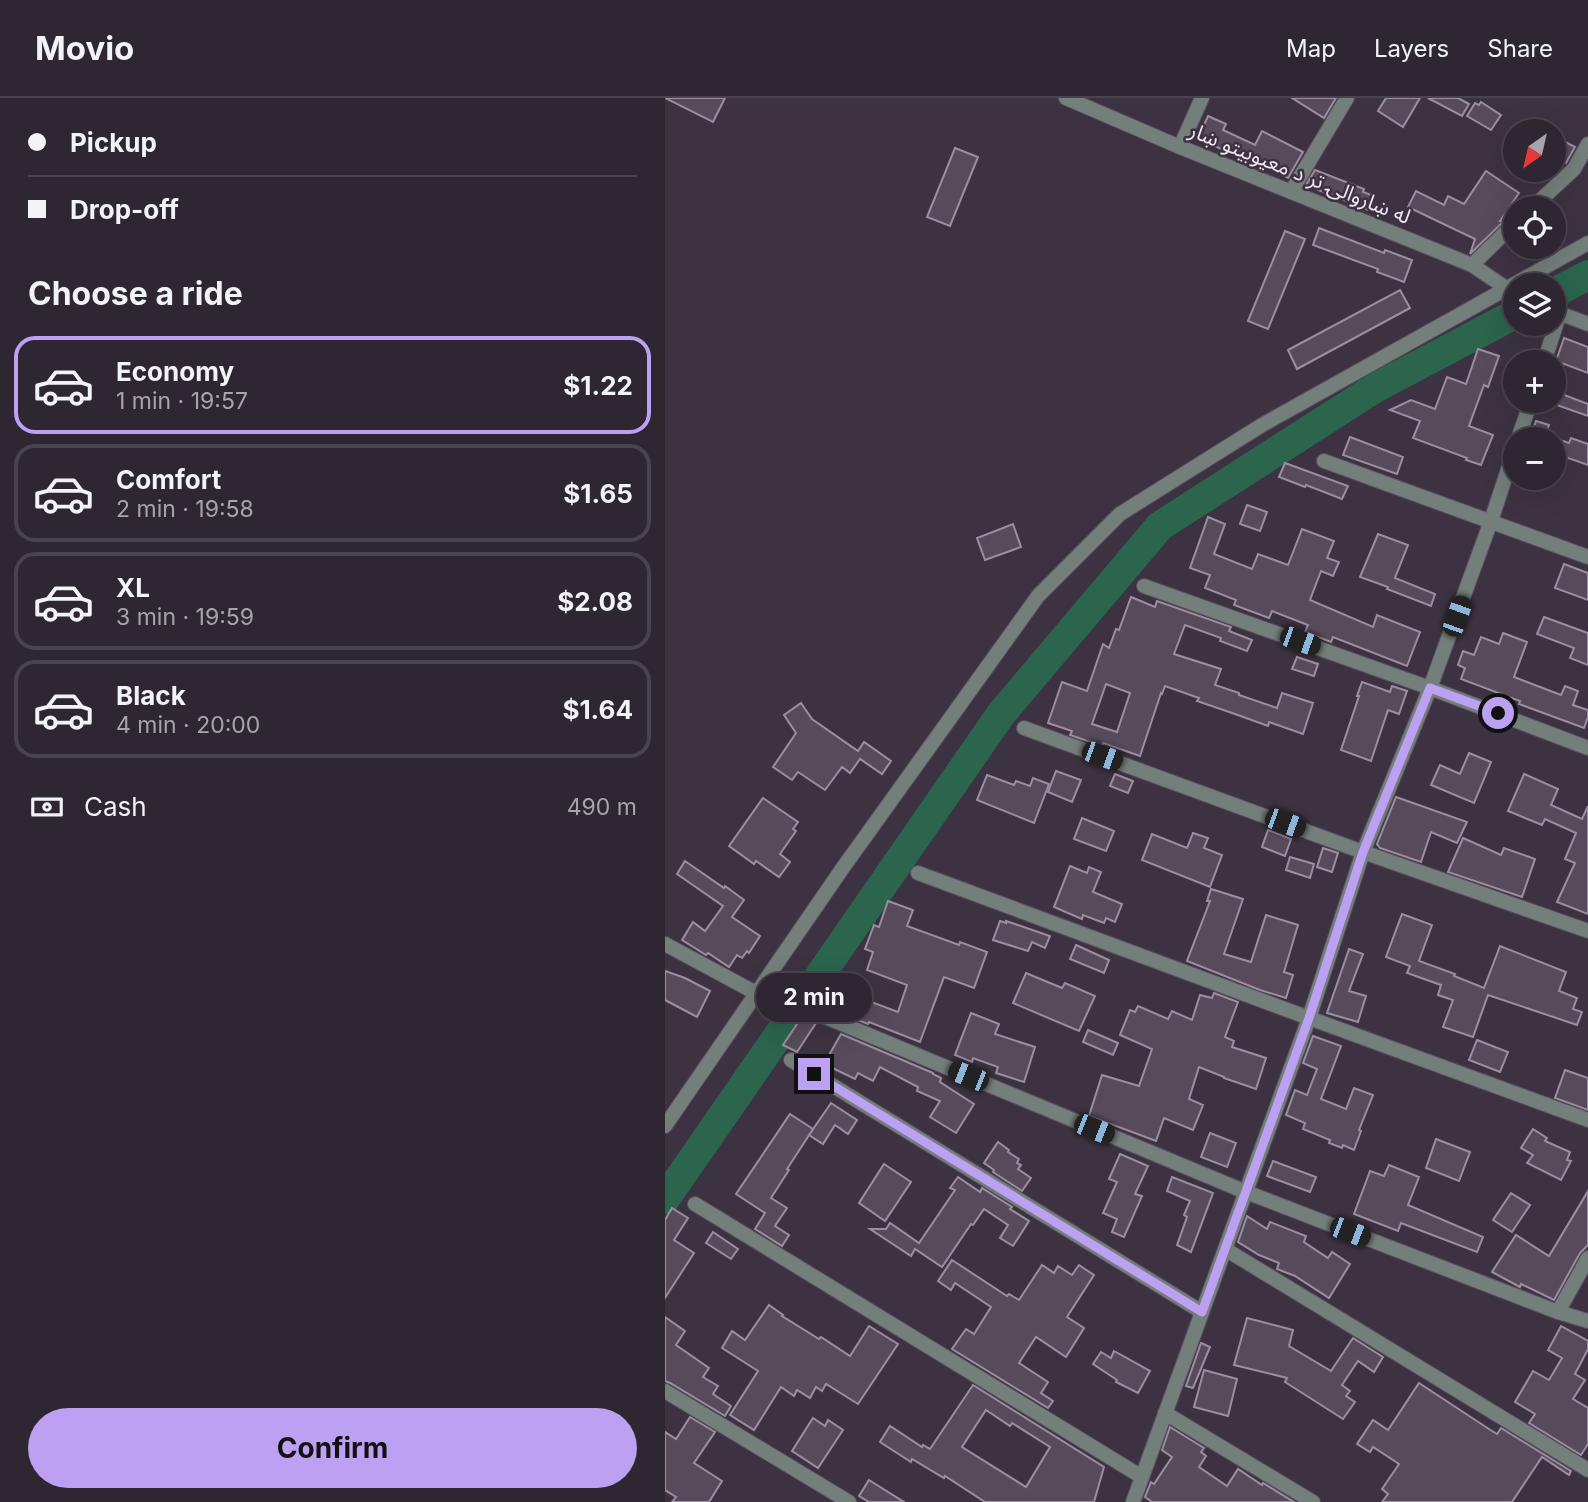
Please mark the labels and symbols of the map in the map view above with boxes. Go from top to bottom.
street label: له ښاروالۍ تر د معیوبیتو ښار [1185,117,1414,229]
north arrow [1503,119,1566,182]
car [1440,593,1475,639]
car [1277,624,1324,658]
route start [1482,697,1514,729]
car [1079,739,1126,773]
car [1262,806,1309,840]
callout: 2 min [756,972,872,1021]
route end [798,1058,830,1090]
car [945,1058,992,1094]
car [1071,1111,1118,1147]
car [1327,1215,1374,1249]

